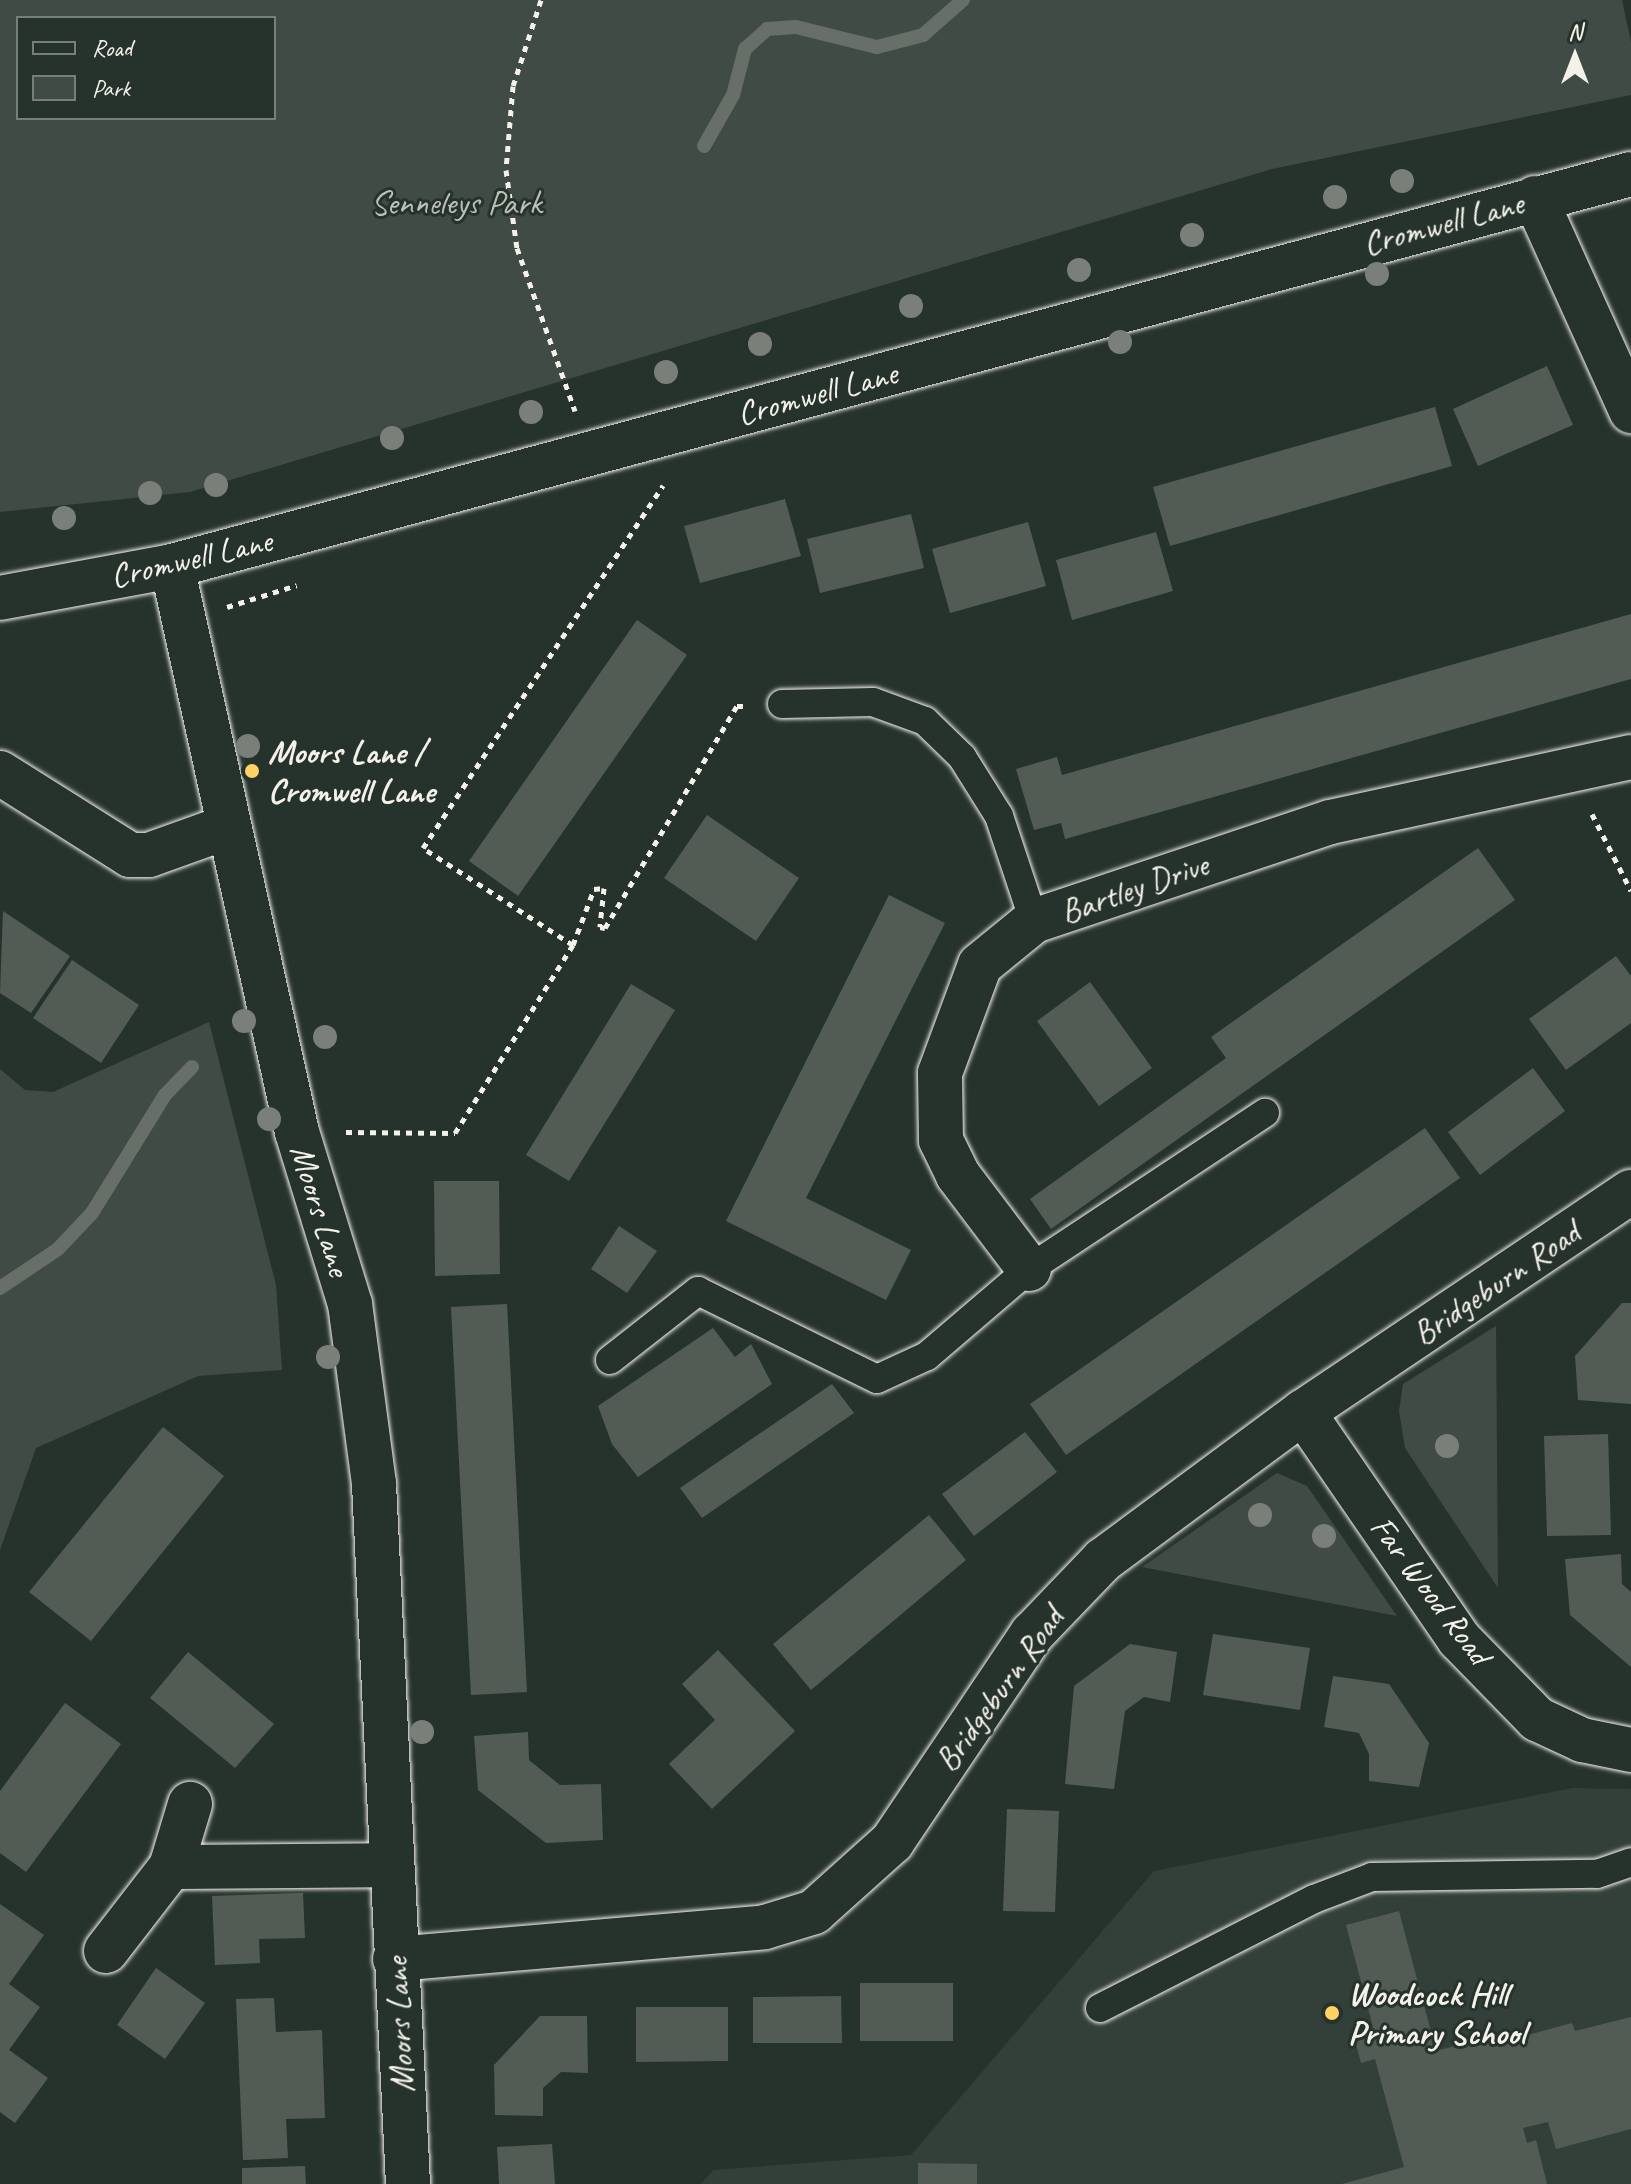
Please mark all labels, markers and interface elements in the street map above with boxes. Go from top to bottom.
legend [16,16,276,120]
north arrow [1535,16,1615,96]
text: N [1568,18,1582,46]
text: Road [92,33,132,63]
text: Park [92,73,130,103]
street label: Cromwell Lane [1358,182,1528,264]
park label: Senneleys Park [371,183,541,223]
street label: Cromwell Lane [732,352,902,434]
street label: Cromwell Lane [106,520,276,596]
place label: Moors Lane / Cromwell Lane [268,731,435,810]
marker: Moors Lane / Cromwell Lane [243,762,261,780]
street label: Bartley Drive [1055,844,1213,932]
street label: Moors Lane [282,1139,360,1281]
street label: Bridgeburn Road [1405,1212,1587,1354]
street label: Far Wood Road [1362,1507,1500,1673]
street label: Bridgeburn Road [926,1599,1072,1779]
street label: Moors Lane [375,1956,423,2094]
place label: Woodcock Hill Primary School [1348,1973,1525,2052]
marker: Woodcock Hill Primary School [1323,2004,1341,2022]

